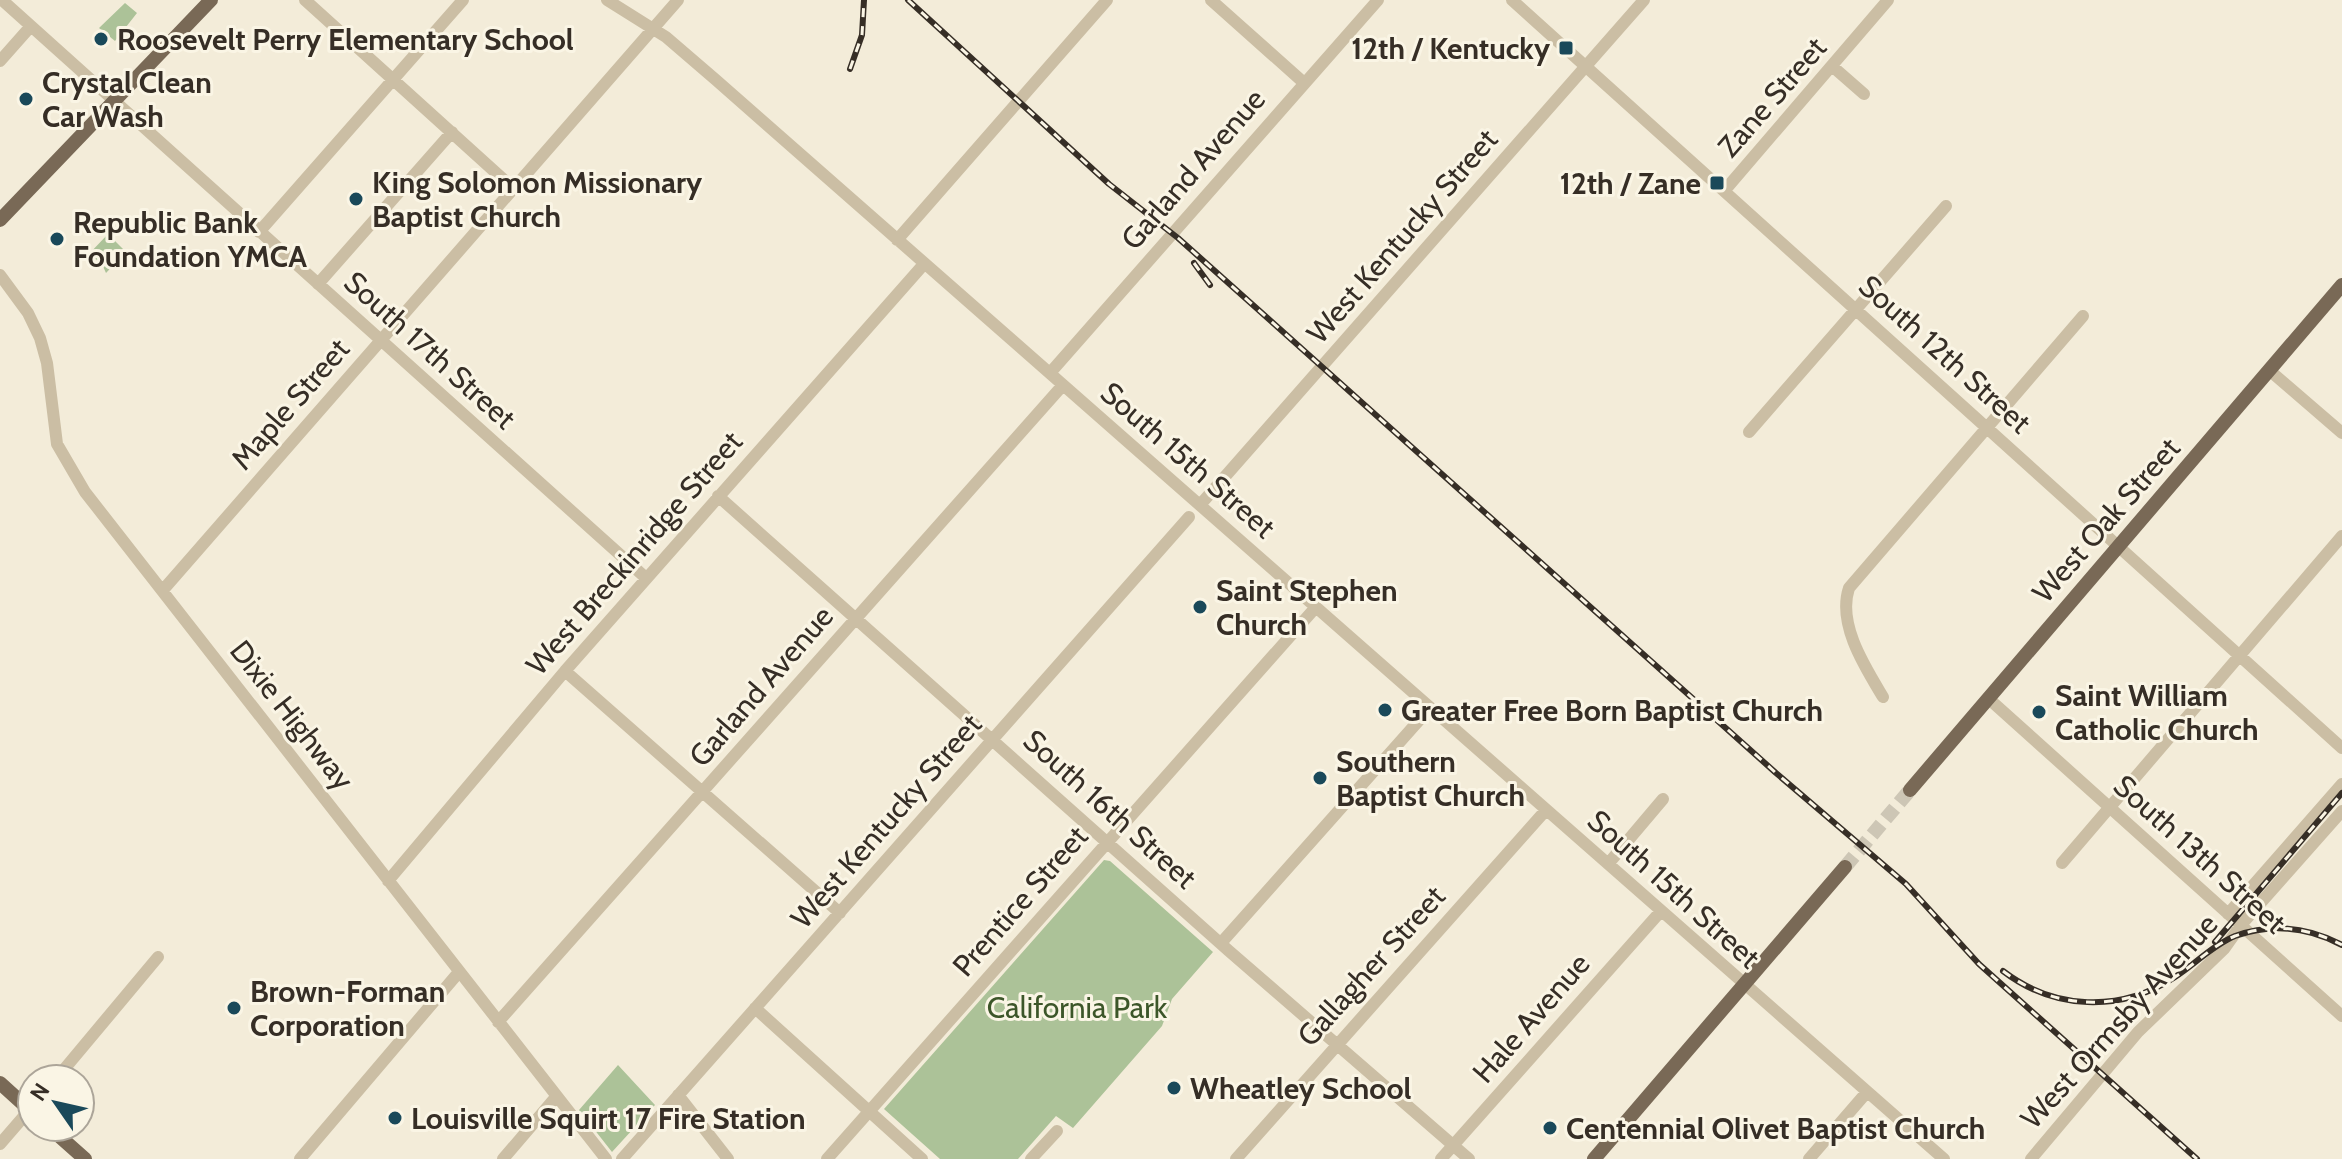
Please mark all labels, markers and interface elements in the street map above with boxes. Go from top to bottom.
place label: Roosevelt Perry Elementary School [117,21,574,58]
marker: Roosevelt Perry Elementary School [92,30,110,48]
place label: 12th / Kentucky [1351,30,1551,67]
street label: Zane Street [1710,30,1834,164]
marker: 12th / Kentucky [1557,39,1575,57]
place label: Crystal Clean Car Wash [42,64,212,135]
street label: Garland Avenue [1113,81,1273,257]
marker: Crystal Clean Car Wash [17,90,35,108]
street label: West Kentucky Street [1299,121,1505,351]
place label: King Solomon Missionary Baptist Church [372,164,703,235]
place label: 12th / Zane [1560,165,1701,202]
marker: 12th / Zane [1708,174,1726,192]
marker: King Solomon Missionary Baptist Church [347,190,365,208]
place label: Republic Bank Foundation YMCA [73,204,307,275]
marker: Republic Bank Foundation YMCA [48,230,66,248]
street label: South 17th Street [337,263,523,437]
street label: South 12th Street [1851,267,2039,441]
street label: Maple Street [223,331,357,477]
street label: South 15th Street [1093,374,1283,546]
street label: West Breckinridge Street [518,424,750,682]
street label: West Oak Street [2024,430,2188,610]
place label: Saint Stephen Church [1216,572,1398,643]
street label: Garland Avenue [681,598,841,774]
marker: Saint Stephen Church [1191,598,1209,616]
street label: Dixie Highway [222,633,362,797]
place label: Saint William Catholic Church [2055,677,2258,748]
place label: Greater Free Born Baptist Church [1401,692,1823,729]
marker: Greater Free Born Baptist Church [1376,701,1394,719]
marker: Saint William Catholic Church [2030,703,2048,721]
street label: West Kentucky Street [783,706,989,936]
street label: South 16th Street [1016,722,1204,896]
place label: Southern Baptist Church [1336,743,1525,814]
street label: South 13th Street [2106,767,2294,941]
marker: Southern Baptist Church [1311,769,1329,787]
street label: South 15th Street [1580,802,1768,976]
street label: Prentice Street [945,818,1095,984]
street label: Gallagher Street [1289,878,1453,1054]
street label: West Ormsby Avenue [2013,906,2225,1136]
street label: Hale Avenue [1465,946,1597,1090]
place label: Brown-Forman Corporation [250,973,445,1044]
park label: California Park [987,989,1168,1026]
marker: Brown-Forman Corporation [225,999,243,1017]
north arrow [16,1063,96,1143]
place label: Wheatley School [1190,1070,1412,1107]
text: N [24,1078,55,1106]
marker: Wheatley School [1165,1079,1183,1097]
place label: Louisville Squirt 17 Fire Station [411,1100,806,1137]
marker: Louisville Squirt 17 Fire Station [386,1109,404,1127]
place label: Centennial Olivet Baptist Church [1566,1110,1985,1147]
marker: Centennial Olivet Baptist Church [1541,1119,1559,1137]

